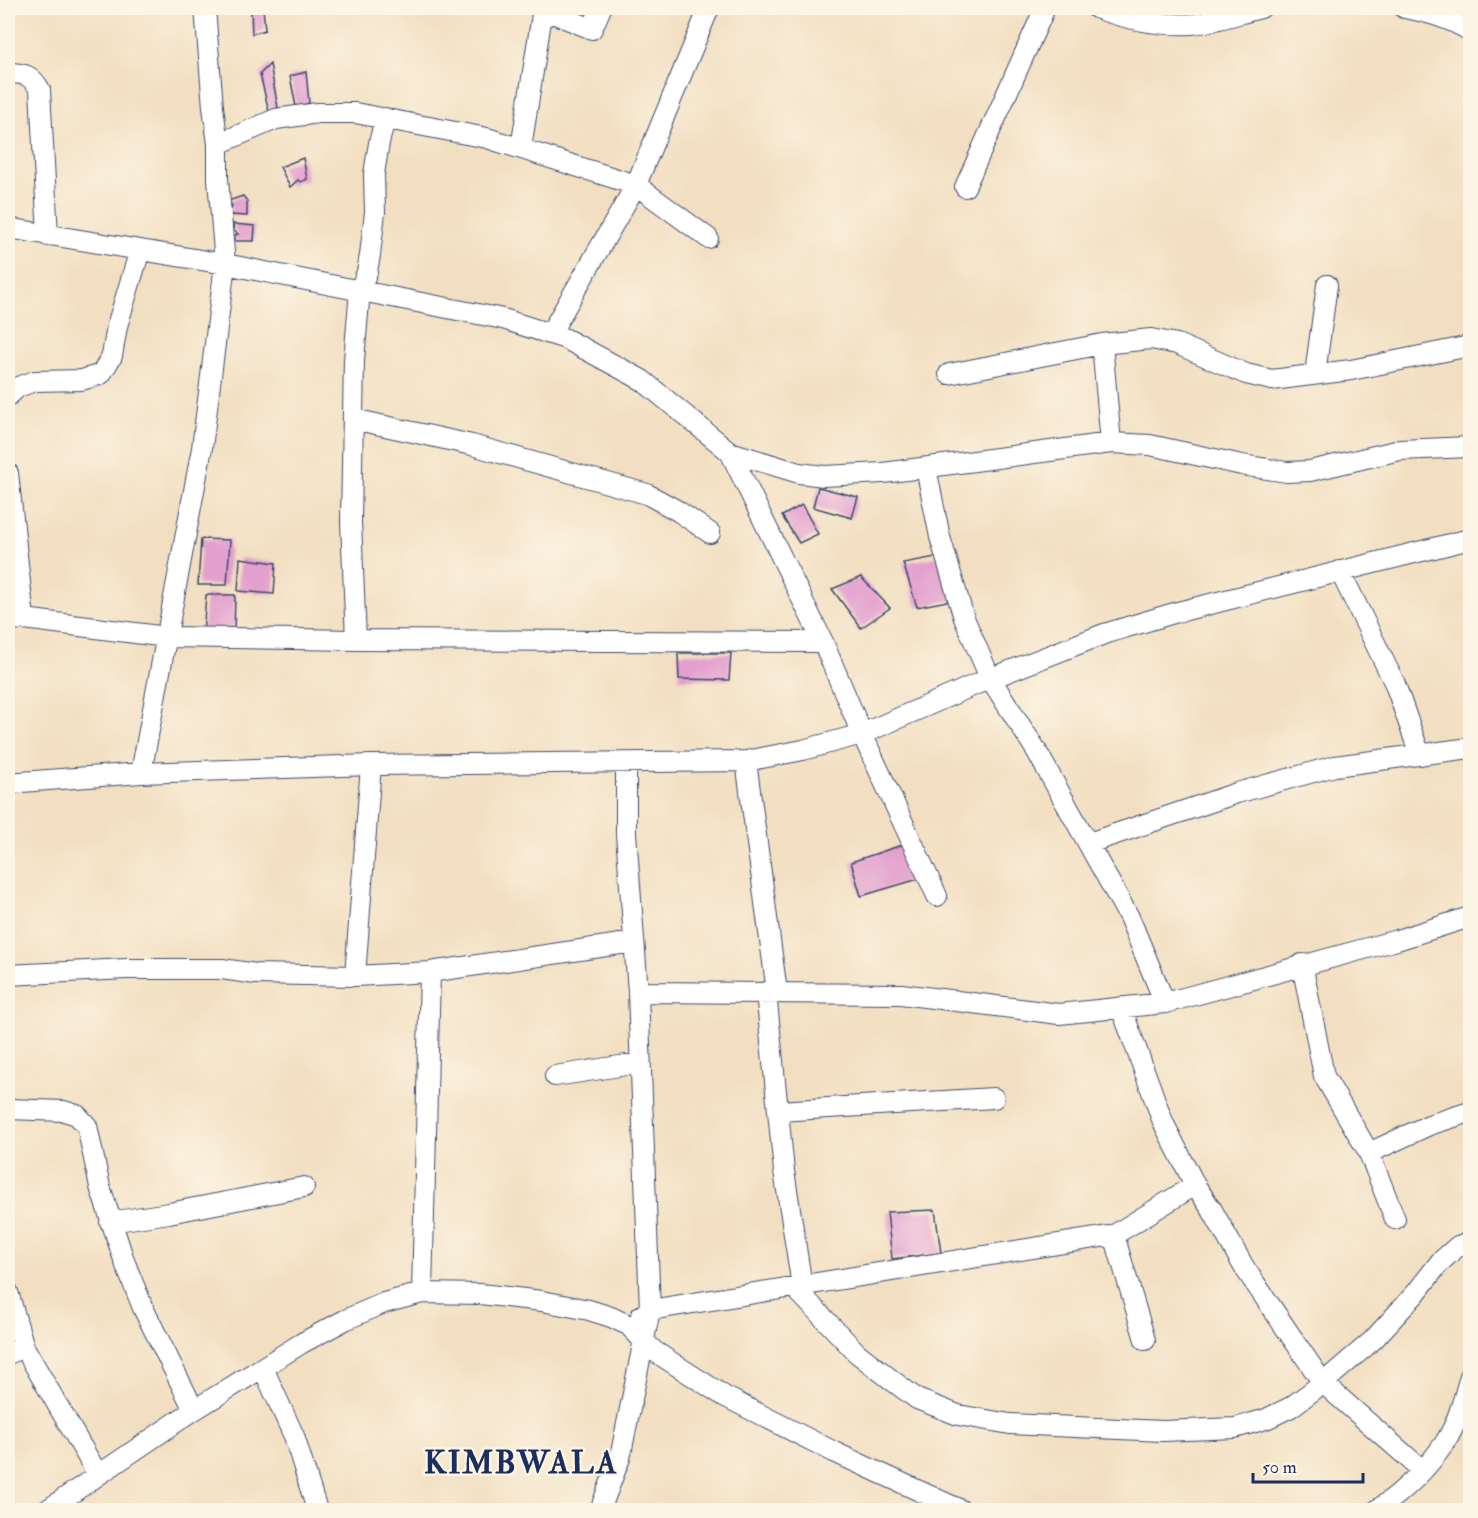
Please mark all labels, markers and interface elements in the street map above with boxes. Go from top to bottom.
district label: KIMBWALA [424,1443,618,1483]
scale bar [1253,1446,1362,1484]
text: 50 m [1262,1456,1297,1479]

